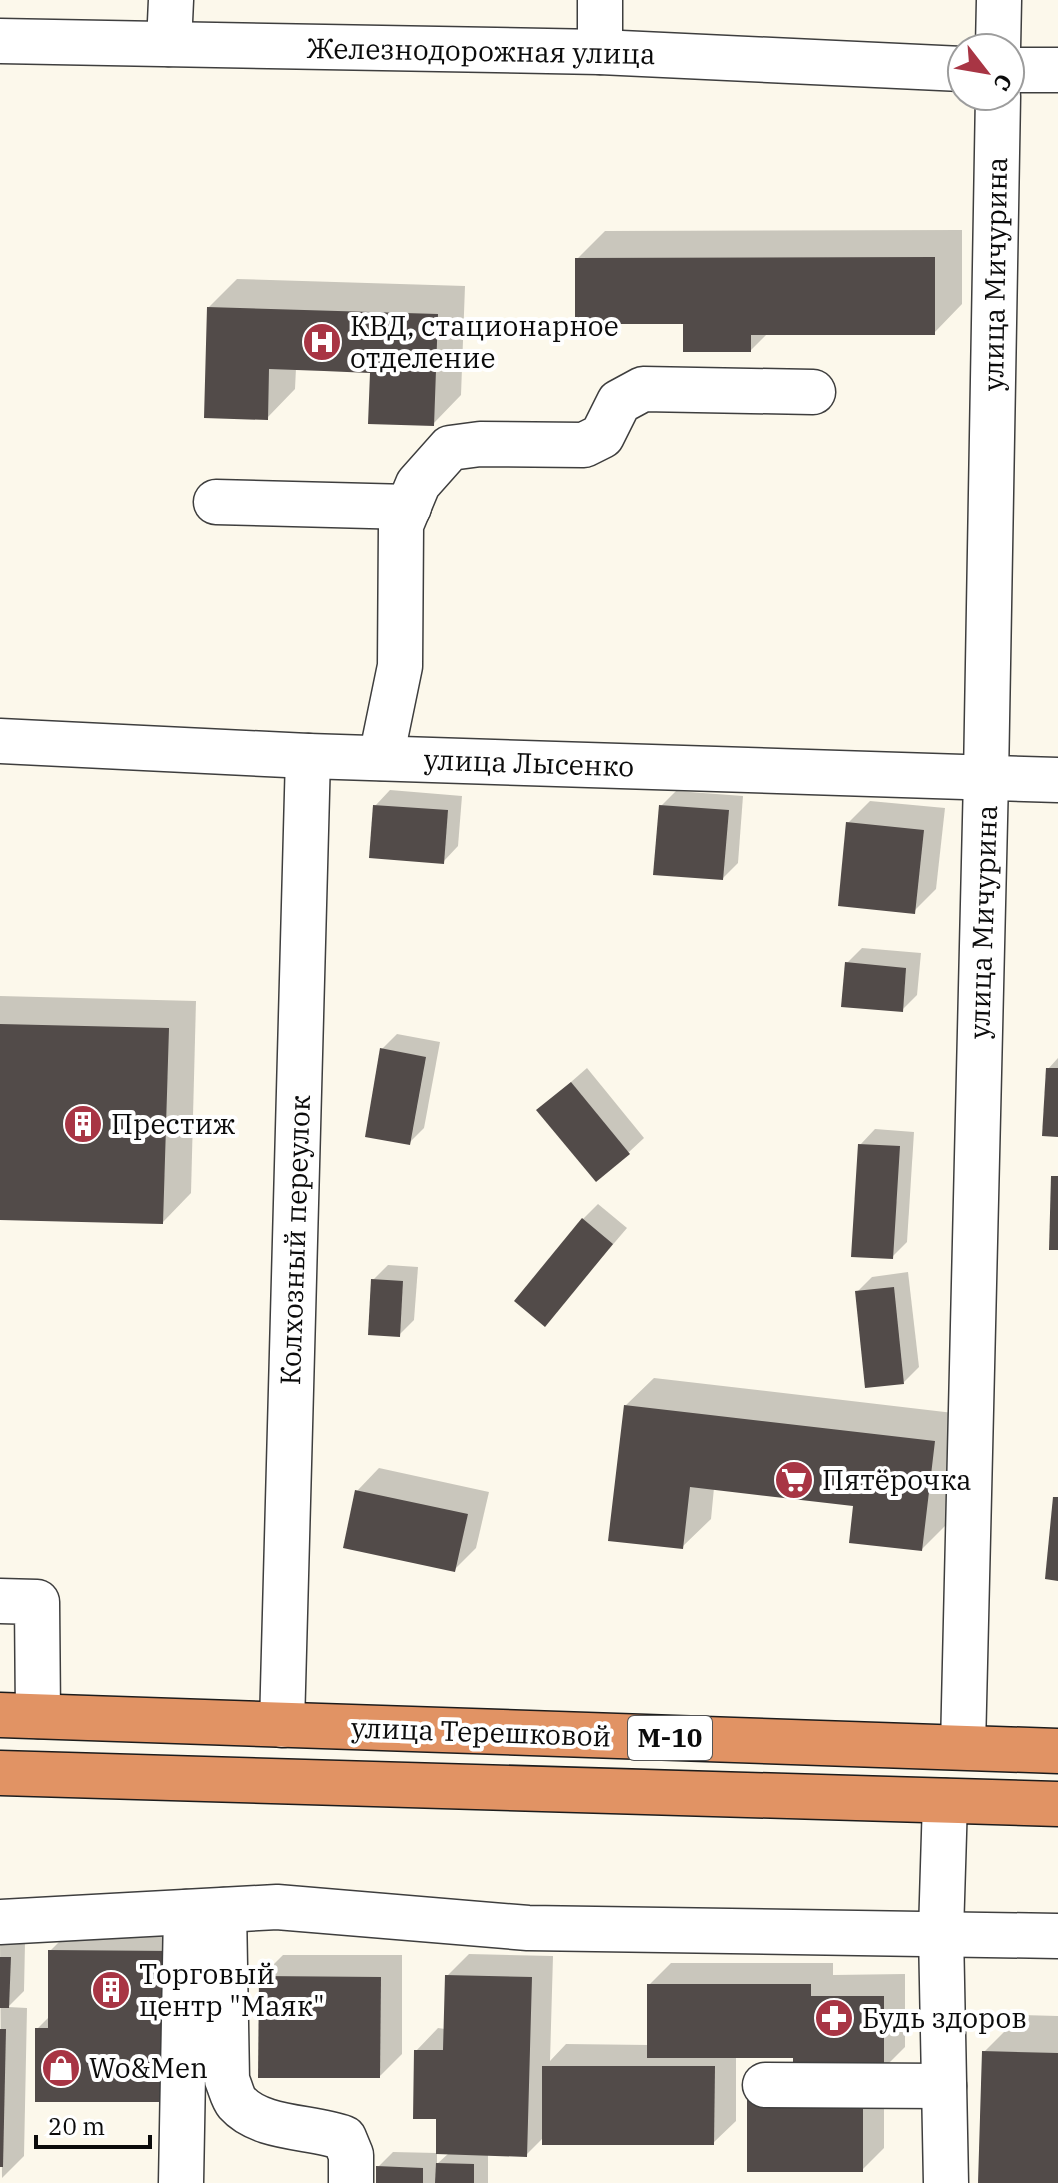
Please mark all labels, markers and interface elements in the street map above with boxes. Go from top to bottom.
street label: Железнодорожная улица [306,29,656,72]
north arrow [946,32,1026,112]
text: С [987,69,1020,96]
street label: улица Мичурина [974,157,1015,391]
place label: КВД, стационарное отделение [350,307,619,376]
hospital icon: КВД, стационарное отделение [301,321,343,363]
street label: улица Лысенко [423,740,635,785]
street label: улица Мичурина [960,804,1005,1040]
street label: Колхозный переулок [271,1094,318,1386]
building icon: Престиж [62,1103,104,1145]
place label: Престиж [111,1105,235,1142]
supermarket icon: Пятёрочка [773,1459,815,1501]
place label: Пятёрочка [822,1461,972,1498]
street label: улица Терешковой [350,1708,612,1755]
road number: М-10 [628,1716,712,1760]
place label: Торговый центр "Маяк" [139,1955,325,2024]
building icon: Торговый центр "Маяк" [90,1969,132,2011]
pharmacy icon: Будь здоров [813,1997,855,2039]
place label: Будь здоров [862,1999,1027,2036]
shop icon: Wo&Men [40,2047,82,2089]
place label: Wo&Men [89,2049,208,2086]
scale bar [36,2099,150,2149]
text: 20 m [48,2110,105,2142]

